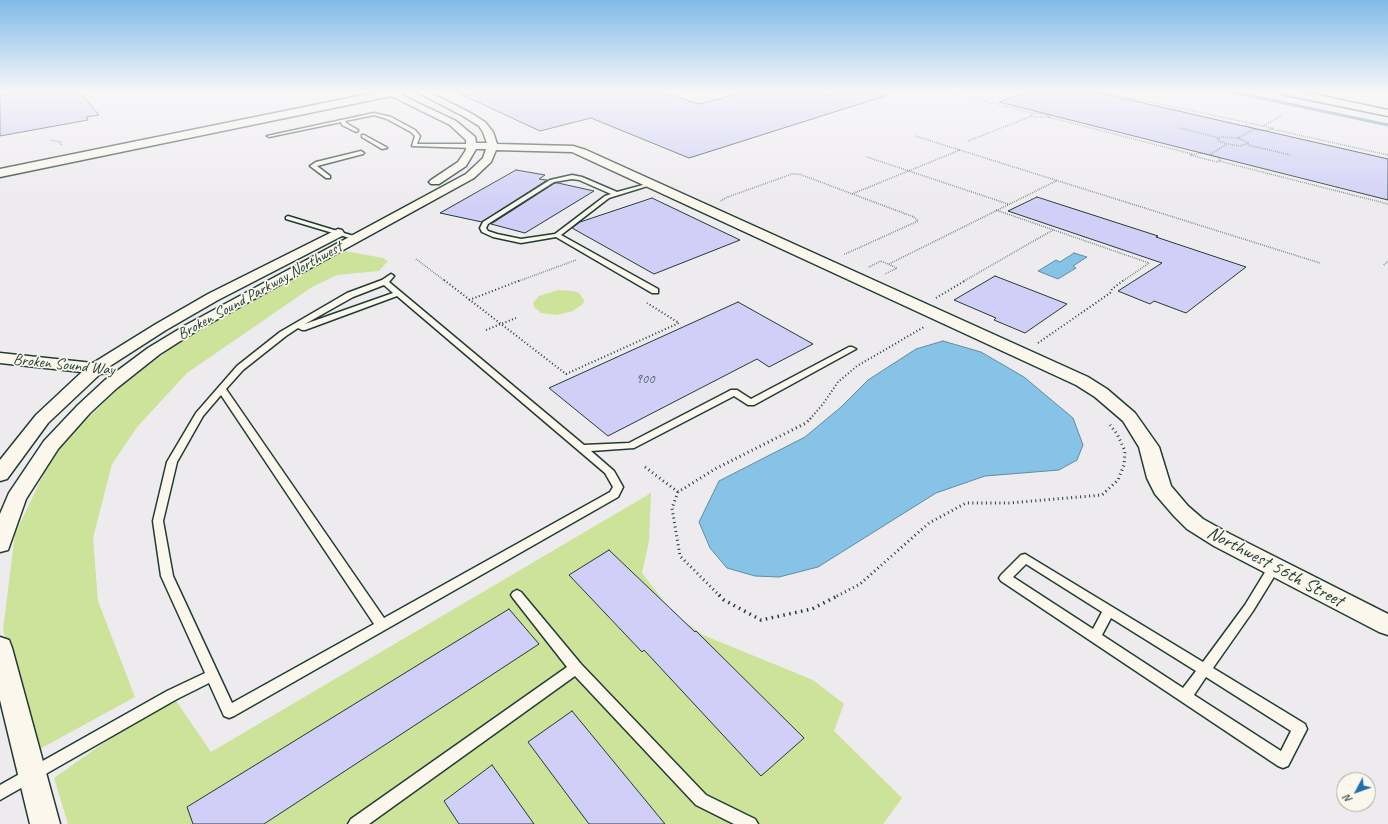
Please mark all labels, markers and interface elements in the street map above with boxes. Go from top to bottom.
street label: Broken Sound Parkway Northwest [174,238,346,344]
street label: Broken Sound Way [12,350,116,380]
house number: 900 [636,371,654,387]
street label: Northwest 56th Street [1203,521,1347,613]
north arrow [1336,772,1376,812]
text: N [1340,792,1355,806]

